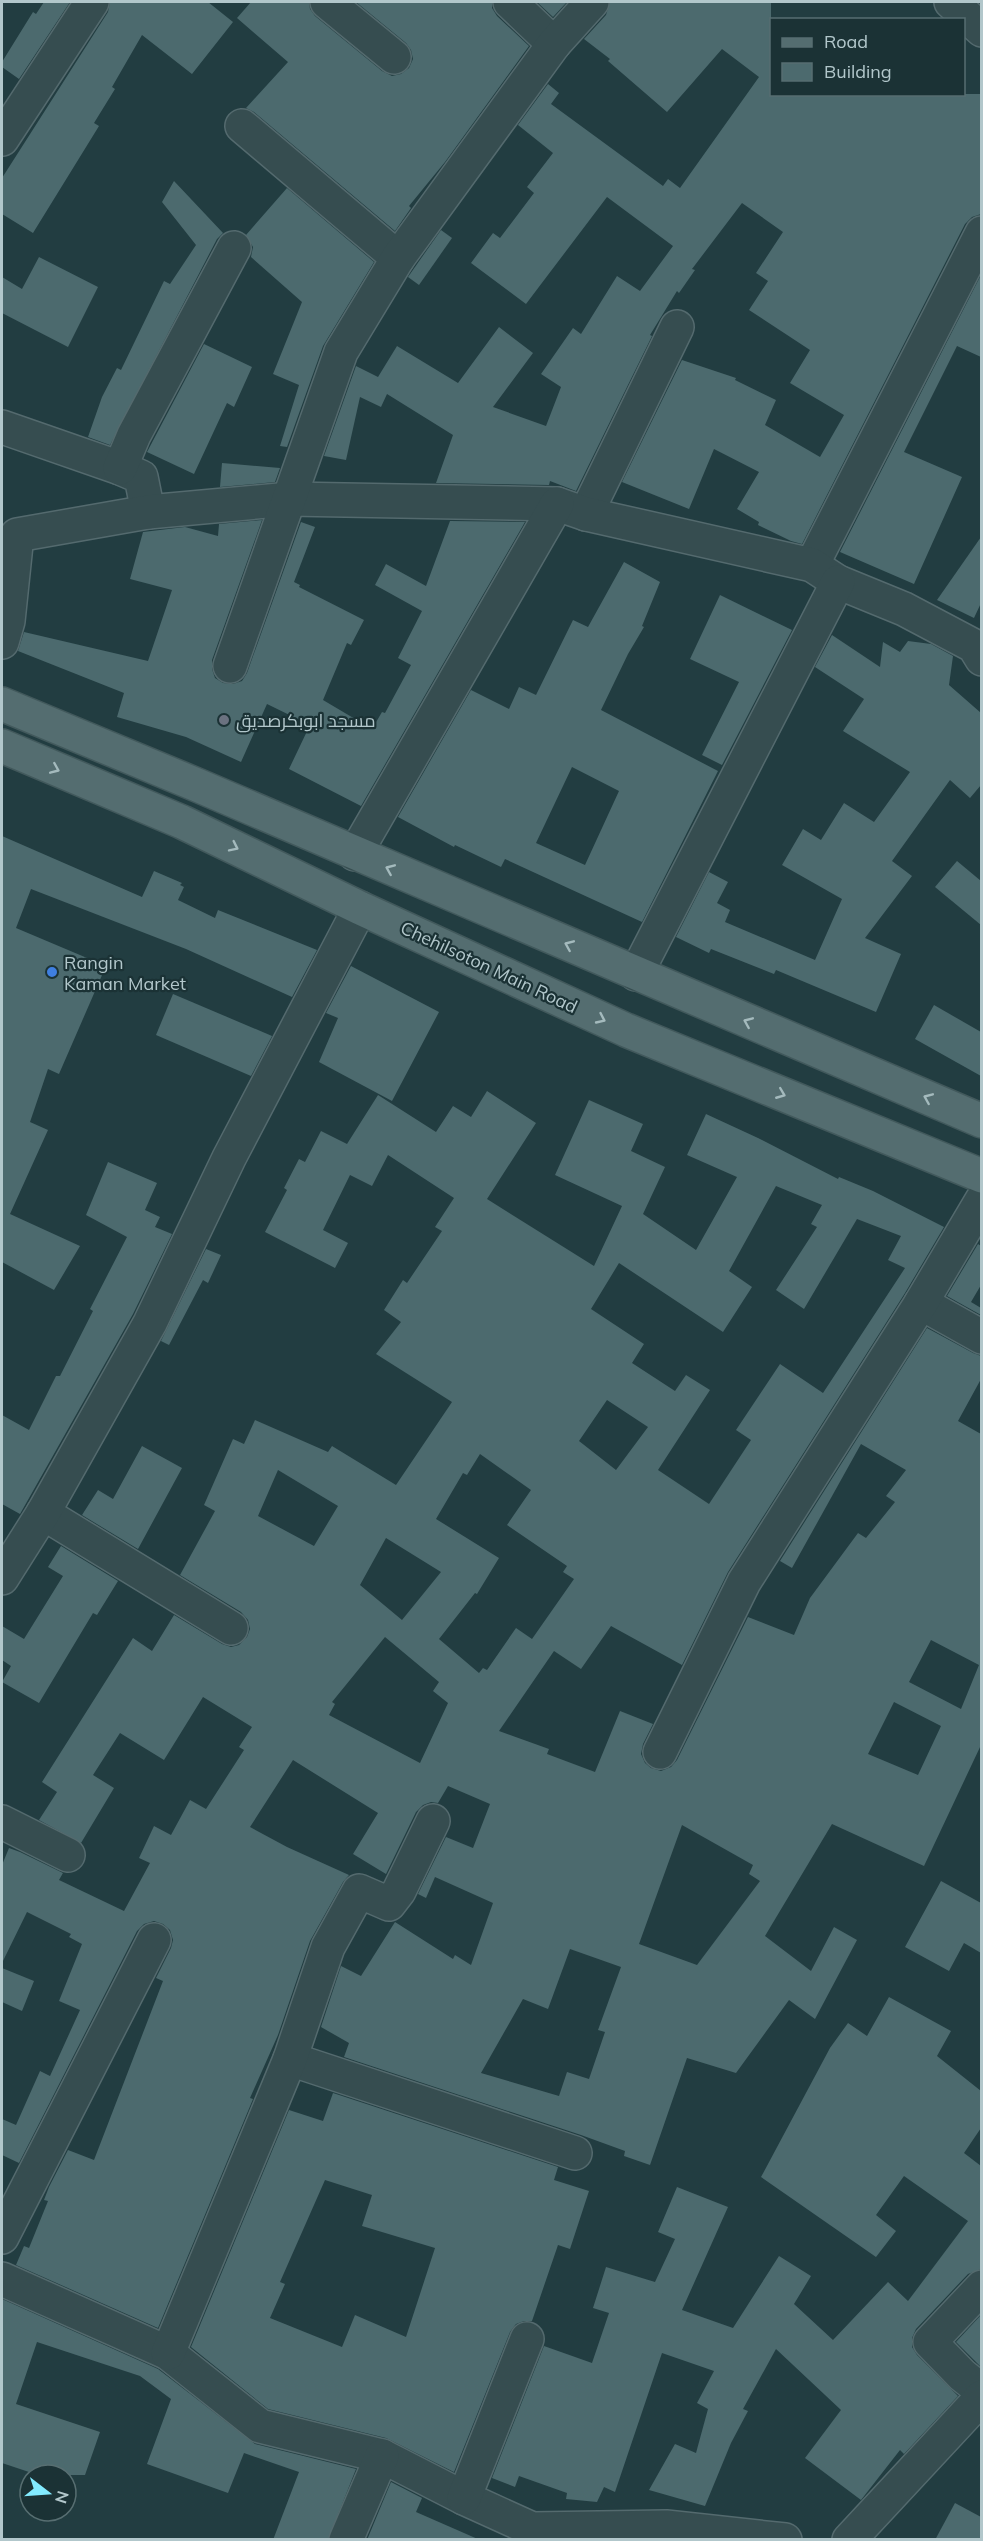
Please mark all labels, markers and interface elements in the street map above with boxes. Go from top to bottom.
legend [770,18,965,96]
text: Road [824,30,868,53]
text: Building [824,60,892,83]
place label: مسجد ابوبکرصدیق [236,709,376,733]
marker: مسجد ابوبکرصدیق [217,713,231,727]
one-way arrow [49,762,60,774]
one-way arrow [227,840,238,852]
one-way arrow [385,864,396,876]
street label: Chehilsoton Main Road [397,916,581,1018]
one-way arrow [564,940,575,952]
place label: Rangin Kaman Market [64,951,186,995]
marker: Rangin Kaman Market [45,965,59,979]
one-way arrow [594,1011,605,1023]
one-way arrow [744,1017,755,1029]
one-way arrow [775,1087,786,1099]
one-way arrow [923,1093,934,1105]
north arrow [18,2463,78,2523]
text: N [51,2489,74,2506]

